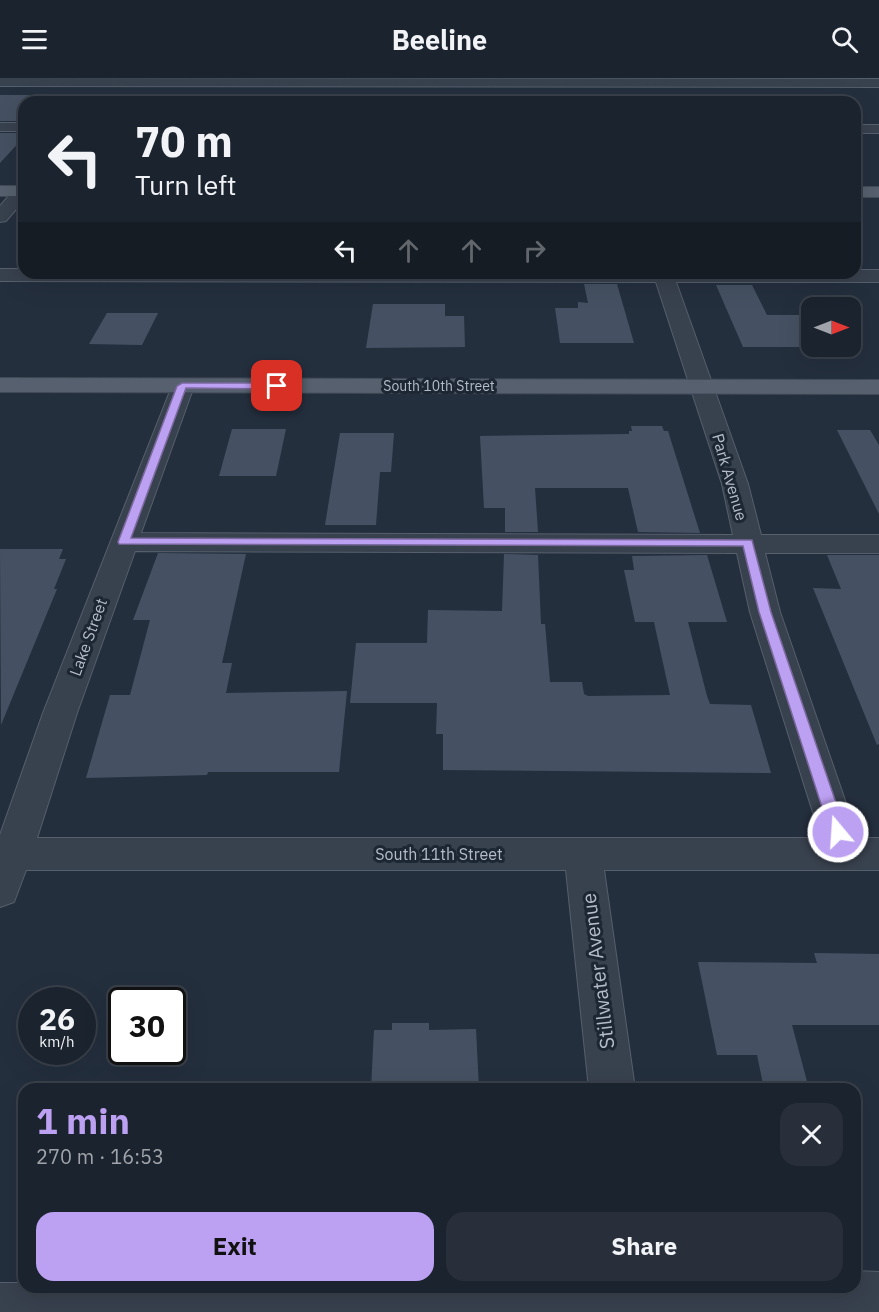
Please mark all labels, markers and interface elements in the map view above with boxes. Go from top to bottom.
text: Beeline [392,22,487,57]
icon: menu [18,23,51,56]
icon: search [828,23,861,56]
text: 70 m [135,114,233,169]
icon: left [36,120,114,198]
text: Turn left [135,167,236,202]
icon: left [329,234,362,267]
icon: ahead [392,234,425,267]
icon: ahead [455,234,488,267]
icon: right [518,234,551,267]
north arrow [801,297,861,357]
map controls [801,297,861,357]
pin [251,360,302,411]
icon: arrive [260,369,293,402]
street label: South 10th Street [383,377,495,395]
street label: Park Avenue [708,431,752,523]
street label: Lake Street [65,595,111,679]
position arrow [806,800,870,864]
street label: South 11th Street [375,844,503,864]
street label: Stillwater Avenue [575,892,620,1051]
speed limit sign: 30 [108,987,186,1065]
text: 26 [39,999,75,1038]
text: km/h [39,1032,75,1051]
text: 1 min [36,1097,130,1144]
button: close [780,1103,843,1166]
text: 270 m · 16:53 [36,1143,164,1170]
button: Exit [36,1212,434,1281]
button: Share [446,1212,843,1281]

